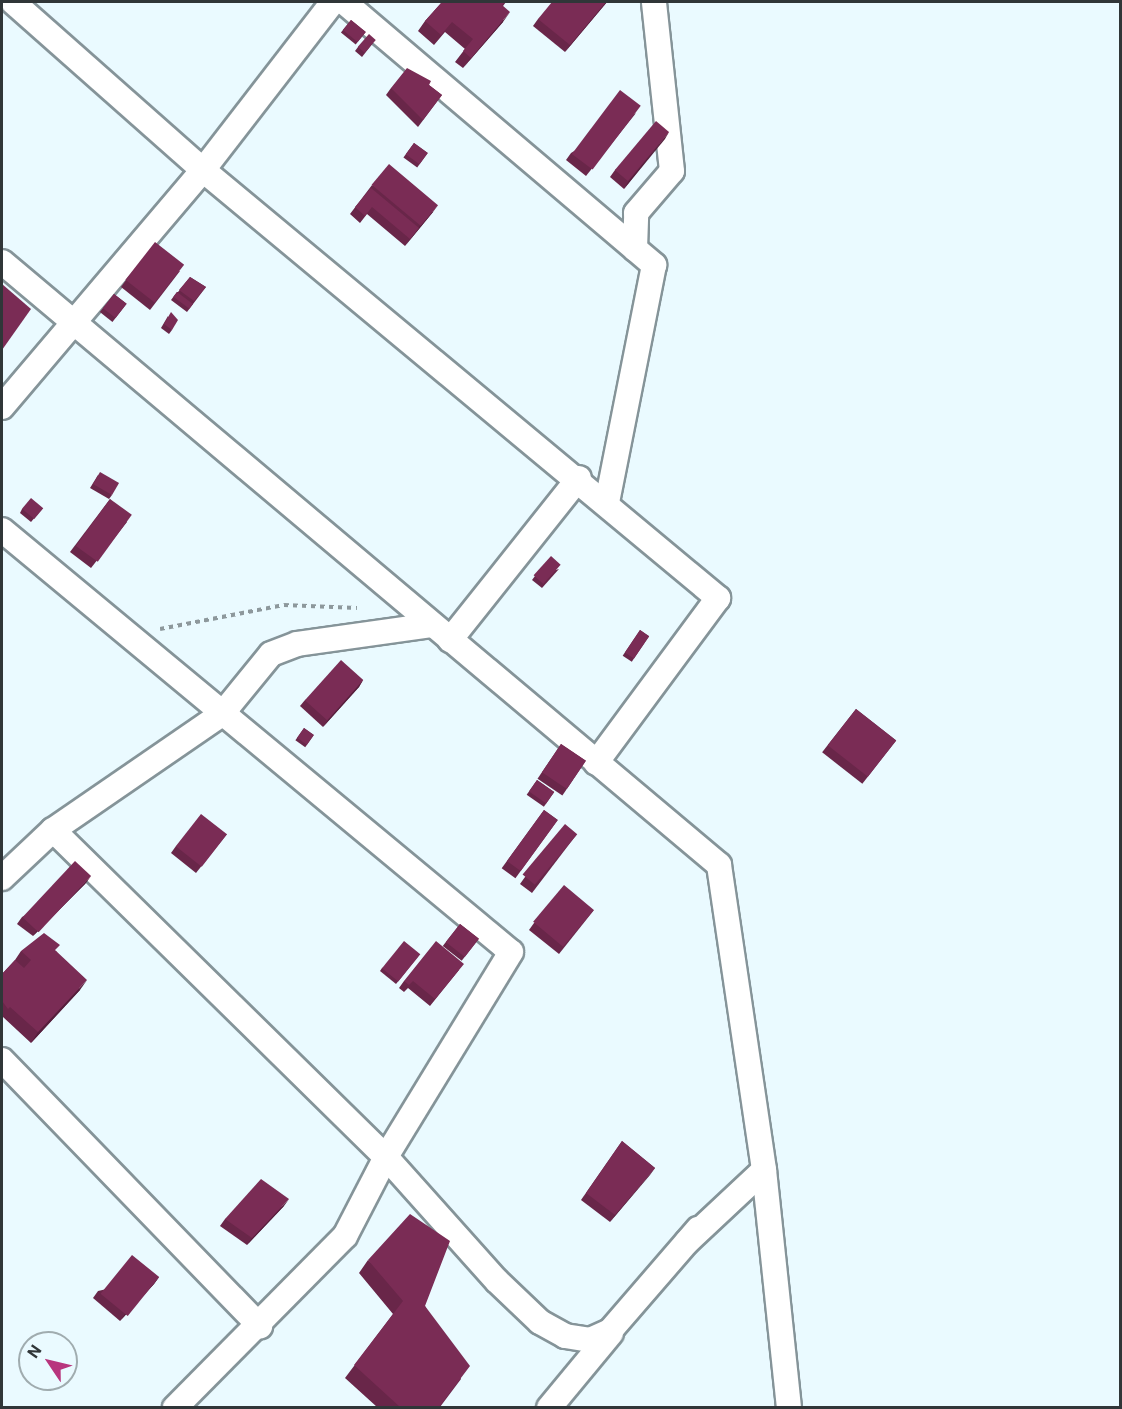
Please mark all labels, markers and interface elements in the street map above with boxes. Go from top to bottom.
north arrow [18,1331,78,1391]
text: N [23,1341,46,1362]

